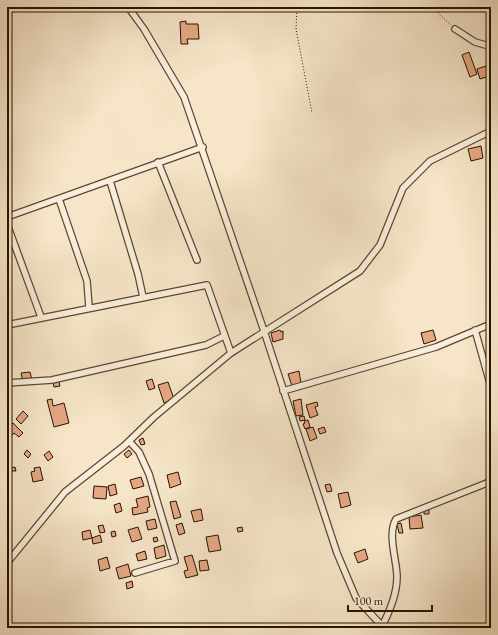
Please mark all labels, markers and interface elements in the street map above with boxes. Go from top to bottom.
scale bar [348,587,432,613]
text: 100 m [354,593,384,609]

